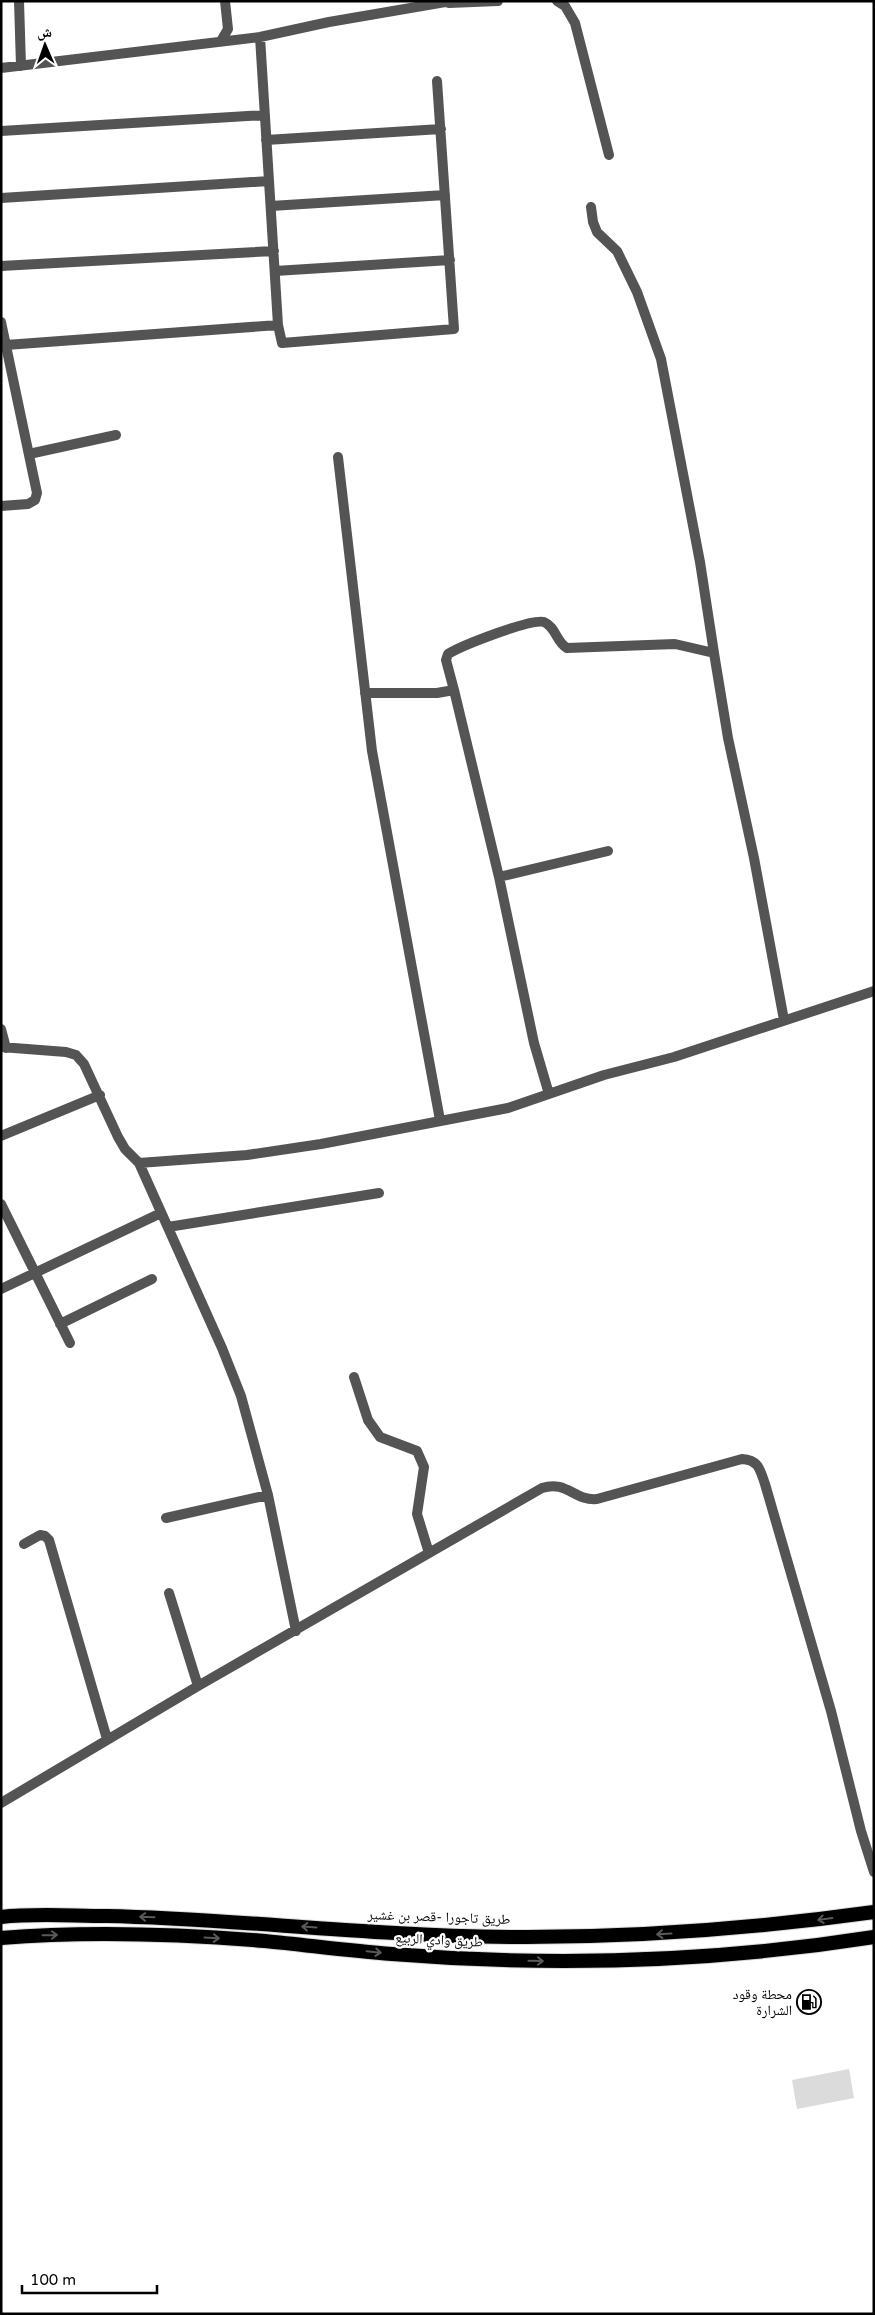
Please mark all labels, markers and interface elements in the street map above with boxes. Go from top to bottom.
north arrow [20,20,70,70]
text: ش [37,24,52,41]
street label: طريق تاجورا -قصر بن غشير [366,1906,511,1929]
one-way arrow [139,1912,156,1922]
one-way arrow [818,1914,834,1924]
one-way arrow [301,1922,317,1931]
street label: طريق وادي الربيع [395,1929,483,1953]
one-way arrow [656,1930,672,1939]
one-way arrow [42,1931,58,1940]
one-way arrow [204,1934,220,1943]
one-way arrow [366,1947,382,1957]
one-way arrow [528,1956,544,1966]
place label: محطة وقود الشرارة [733,1986,792,2019]
fuel station icon: محطة وقود الشرارة [796,1989,822,2015]
scale bar [22,2262,158,2294]
text: 100 m [30,2271,76,2289]

